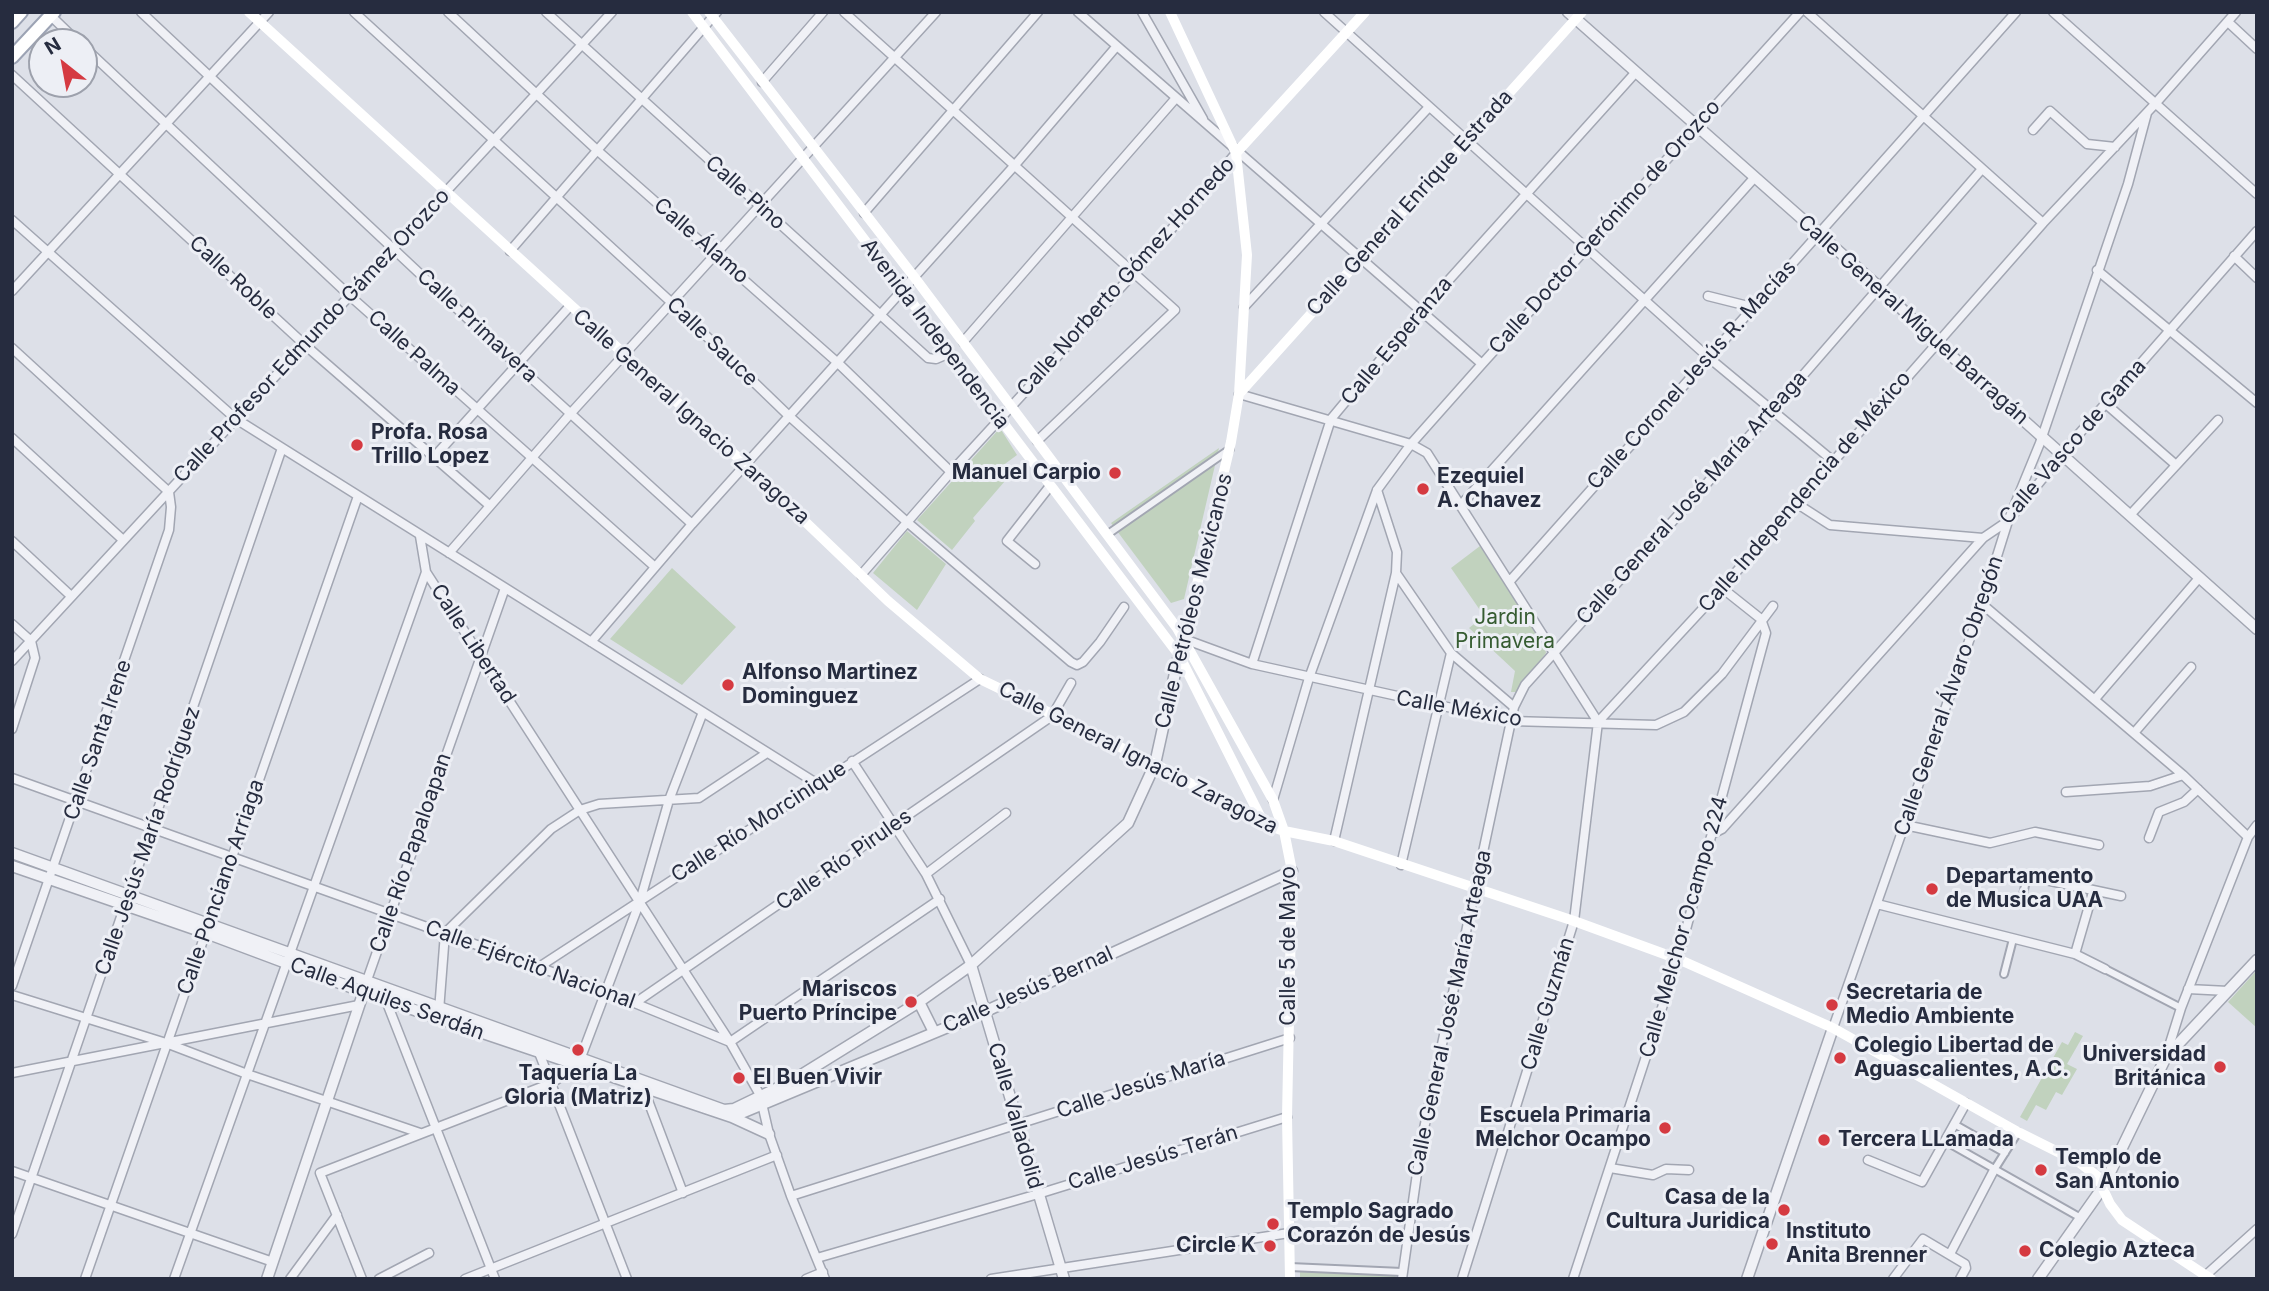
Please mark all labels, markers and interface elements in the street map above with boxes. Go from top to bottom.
north arrow [28,28,98,98]
text: N [41,33,65,60]
street label: Calle General Enrique Estrada [1302,85,1518,321]
street label: Calle Doctor Gerónimo de Orozco [1484,95,1726,359]
street label: Calle Pino [700,151,790,235]
street label: Calle Norberto Gómez Hornedo [1012,152,1240,402]
street label: Calle Profesor Edmundo Gámez Orozco [169,184,455,488]
street label: Calle Álamo [648,193,754,289]
street label: Calle General Miguel Barragán [1792,210,2034,430]
street label: Calle Roble [184,231,282,325]
street label: Avenida Independencia [855,234,1015,434]
street label: Calle Coronel Jesús R. Macías [1582,255,1802,495]
street label: Calle Primavera [412,264,542,388]
street label: Calle Esperanza [1336,272,1458,410]
street label: Calle Sauce [661,292,763,392]
street label: Calle General Ignacio Zaragoza [567,304,815,530]
street label: Calle Palma [362,305,466,401]
street label: Calle Vasco de Gama [1994,354,2152,530]
street label: Calle General José María Arteaga [1571,366,1813,630]
street label: Calle Independencia de México [1693,366,1917,618]
place label: Profa. Rosa Trillo Lopez [371,420,490,470]
marker: Profa. Rosa Trillo Lopez [349,437,365,453]
place label: Manuel Carpio [952,460,1101,486]
place label: Ezequiel A. Chavez [1437,464,1541,514]
marker: Manuel Carpio [1107,465,1123,481]
street label: Calle Petróleos Mexicanos [1150,471,1238,731]
marker: Ezequiel A. Chavez [1415,481,1431,497]
street label: Calle General Álvaro Obregón [1889,553,2009,839]
street label: Calle Libertad [425,580,521,708]
park label: Jardin Primavera [1455,605,1555,655]
street label: Calle Santa Irene [59,657,137,823]
place label: Alfonso Martinez Dominguez [742,660,918,710]
street label: Calle General Ignacio Zaragoza [994,676,1282,840]
marker: Alfonso Martinez Dominguez [720,677,736,693]
street label: Calle México [1394,686,1524,732]
street label: Calle Jesús María Rodríguez [90,703,206,979]
street label: Calle Río Papaloapan [365,750,457,956]
street label: Calle Río Morcinique [667,756,851,888]
street label: Calle Ponciano Arriaga [172,776,270,998]
street label: Calle Melchor Ocampo 224 [1635,793,1733,1061]
street label: Calle Río Pirules [771,804,917,916]
street label: Calle General José María Arteaga [1403,848,1497,1178]
place label: Departamento de Musica UAA [1946,864,2103,914]
street label: Calle 5 de Mayo [1276,866,1302,1026]
marker: Departamento de Musica UAA [1924,881,1940,897]
street label: Calle Ejército Nacional [421,915,639,1015]
street label: Calle Guzmán [1516,934,1580,1074]
street label: Calle Jesús Bernal [939,941,1117,1039]
street label: Calle Aquiles Serdán [286,952,488,1046]
place label: Mariscos Puerto Príncipe [739,977,897,1027]
place label: Secretaria de Medio Ambiente [1846,980,2014,1030]
marker: Mariscos Puerto Príncipe [903,994,919,1010]
marker: Secretaria de Medio Ambiente [1824,997,1840,1013]
place label: Colegio Libertad de Aguascalientes, A.C. [1854,1033,2069,1083]
street label: Calle Valladolid [982,1040,1048,1192]
marker: Taquería La Gloria (Matriz) [570,1042,586,1058]
place label: Universidad Británica [2082,1042,2206,1092]
street label: Calle Jesús María [1053,1046,1229,1124]
marker: Colegio Libertad de Aguascalientes, A.C. [1832,1050,1848,1066]
marker: Universidad Británica [2212,1059,2228,1075]
place label: Taquería La Gloria (Matriz) [504,1061,652,1111]
place label: El Buen Vivir [753,1065,882,1091]
marker: El Buen Vivir [731,1070,747,1086]
place label: Escuela Primaria Melchor Ocampo [1475,1103,1651,1153]
street label: Calle Jesús Terán [1065,1120,1241,1196]
marker: Escuela Primaria Melchor Ocampo [1657,1120,1673,1136]
place label: Tercera LLamada [1838,1127,2014,1153]
marker: Tercera LLamada [1816,1132,1832,1148]
place label: Templo de San Antonio [2055,1145,2180,1195]
marker: Templo de San Antonio [2033,1162,2049,1178]
place label: Casa de la Cultura Juridica [1606,1185,1770,1235]
place label: Templo Sagrado Corazón de Jesús [1287,1199,1471,1249]
marker: Casa de la Cultura Juridica [1776,1202,1792,1218]
marker: Templo Sagrado Corazón de Jesús [1265,1216,1281,1232]
place label: Instituto Anita Brenner [1786,1219,1927,1269]
place label: Circle K [1176,1233,1256,1259]
marker: Instituto Anita Brenner [1764,1236,1780,1252]
marker: Circle K [1262,1238,1278,1254]
place label: Colegio Azteca [2039,1238,2195,1264]
marker: Colegio Azteca [2017,1243,2033,1259]

